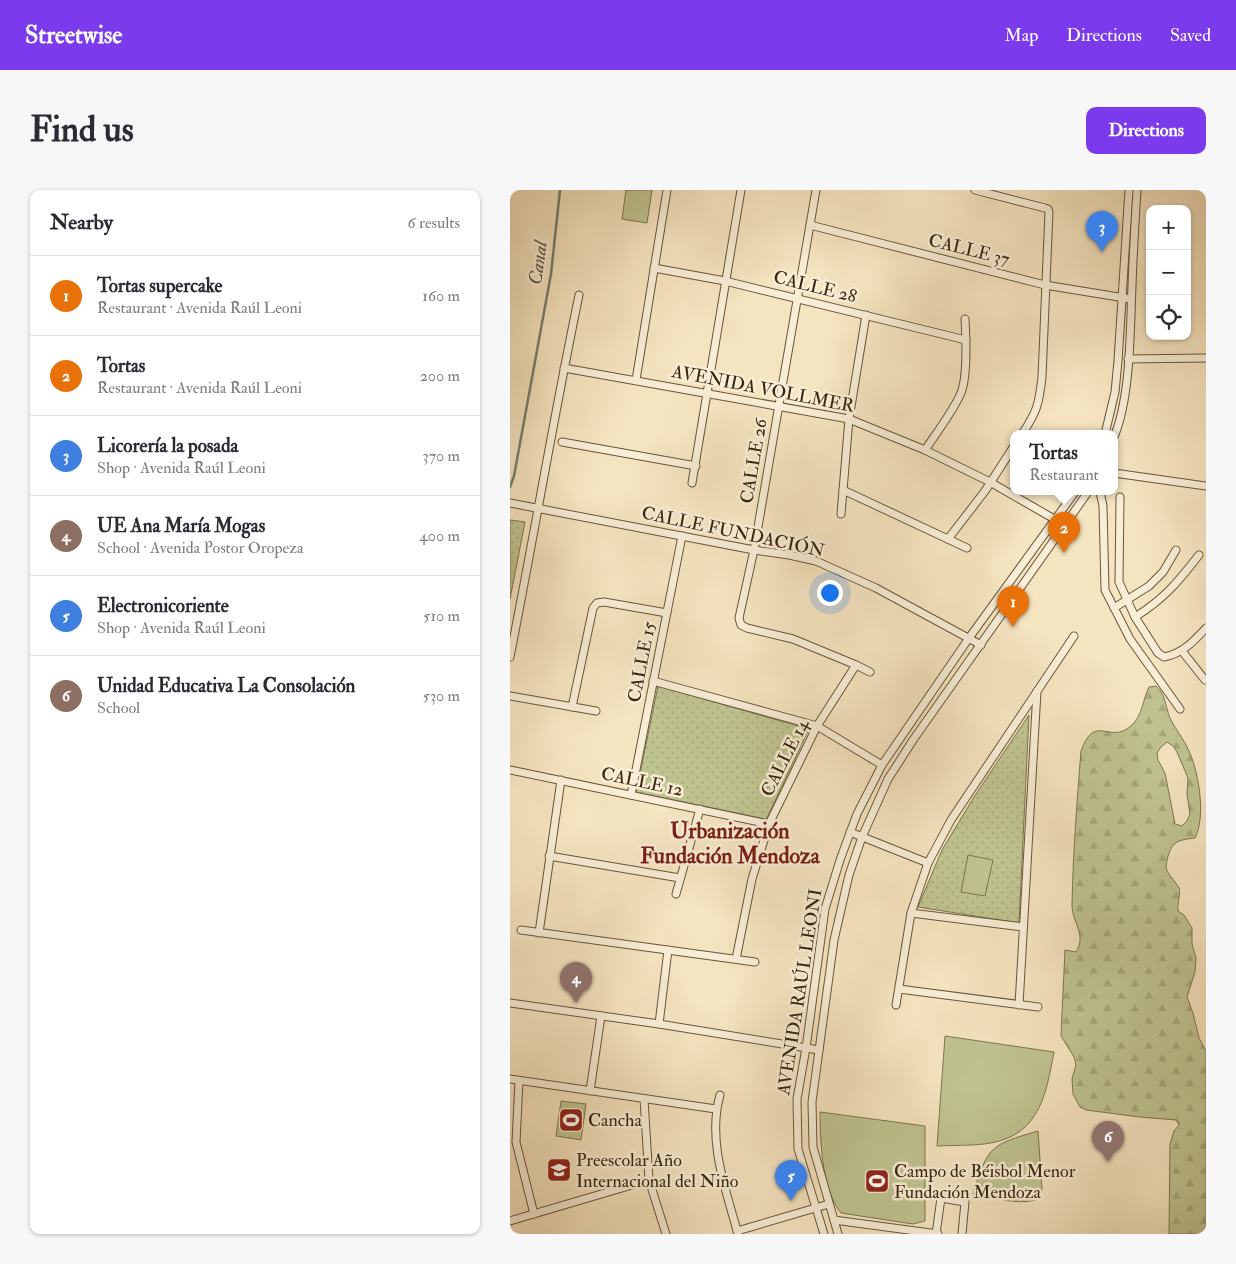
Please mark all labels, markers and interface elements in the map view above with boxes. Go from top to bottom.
text: Streetwise [25,20,122,51]
text: Map [1005,24,1038,47]
text: Directions [1066,24,1142,47]
text: Saved [1170,24,1211,47]
button: Directions [1086,107,1206,154]
text: Find us [30,108,134,152]
map controls [1146,205,1191,340]
button: + [1146,205,1191,250]
text: Nearby [50,209,113,236]
pin: 3 [1086,211,1118,252]
text: 6 results [408,213,460,233]
street label: CALLE 37 [926,229,1012,271]
water label: Canal [523,238,553,286]
button: − [1146,250,1191,295]
street label: CALLE 28 [771,266,859,308]
text: Tortas supercake [97,274,222,298]
text: 1 [63,286,69,306]
text: 160 m [422,286,460,306]
button: locate [1146,295,1191,340]
text: Restaurant · Avenida Raúl Leoni [97,298,302,318]
text: Tortas [97,354,145,378]
street label: AVENIDA VOLLMER [669,360,857,418]
text: 2 [62,366,70,386]
text: 200 m [420,366,460,386]
text: Restaurant · Avenida Raúl Leoni [97,378,302,398]
street label: CALLE 26 [735,416,773,505]
popup [1010,430,1118,495]
text: Licorería la posada [97,434,238,458]
text: Tortas [1029,441,1078,465]
text: 3 [63,446,69,466]
text: 370 m [423,446,460,466]
text: Shop · Avenida Raúl Leoni [97,458,266,478]
text: Restaurant [1029,465,1099,485]
street label: CALLE FUNDACIÓN [639,501,827,563]
pin: 2 [1048,512,1080,553]
text: UE Ana María Mogas [97,514,265,538]
text: 4 [62,526,70,546]
text: 400 m [419,526,460,546]
text: School · Avenida Postor Oropeza [97,538,304,558]
your location [817,580,843,606]
pin: 1 [997,586,1029,627]
text: Electronicoriente [97,594,229,618]
text: 5 [62,606,70,626]
text: 510 m [423,606,460,626]
text: Shop · Avenida Raúl Leoni [97,618,266,638]
street label: CALLE 15 [623,620,661,704]
text: Unidad Educativa La Consolación [97,674,355,698]
text: 6 [62,686,70,706]
text: 530 m [423,686,460,706]
text: School [97,698,140,718]
street label: CALLE 14 [756,714,815,800]
street label: CALLE 12 [599,762,685,802]
district label: Urbanización Fundación Mendoza [640,817,821,870]
street label: AVENIDA RAÚL LEONI [772,887,828,1098]
pin: 4 [560,962,592,1003]
sports icon: Cancha [558,1107,584,1133]
place label: Cancha [588,1109,642,1132]
pin: 6 [1092,1121,1124,1162]
place label: Preescolar Año Internacional del Niño [576,1149,739,1193]
school or university icon: Preescolar Año Internacional del Niño [546,1157,572,1183]
pin: 5 [775,1160,807,1201]
place label: Campo de Béisbol Menor Fundación Mendoza [894,1160,1076,1204]
sports icon: Campo de Béisbol Menor Fundación Mendoza [864,1168,890,1194]

